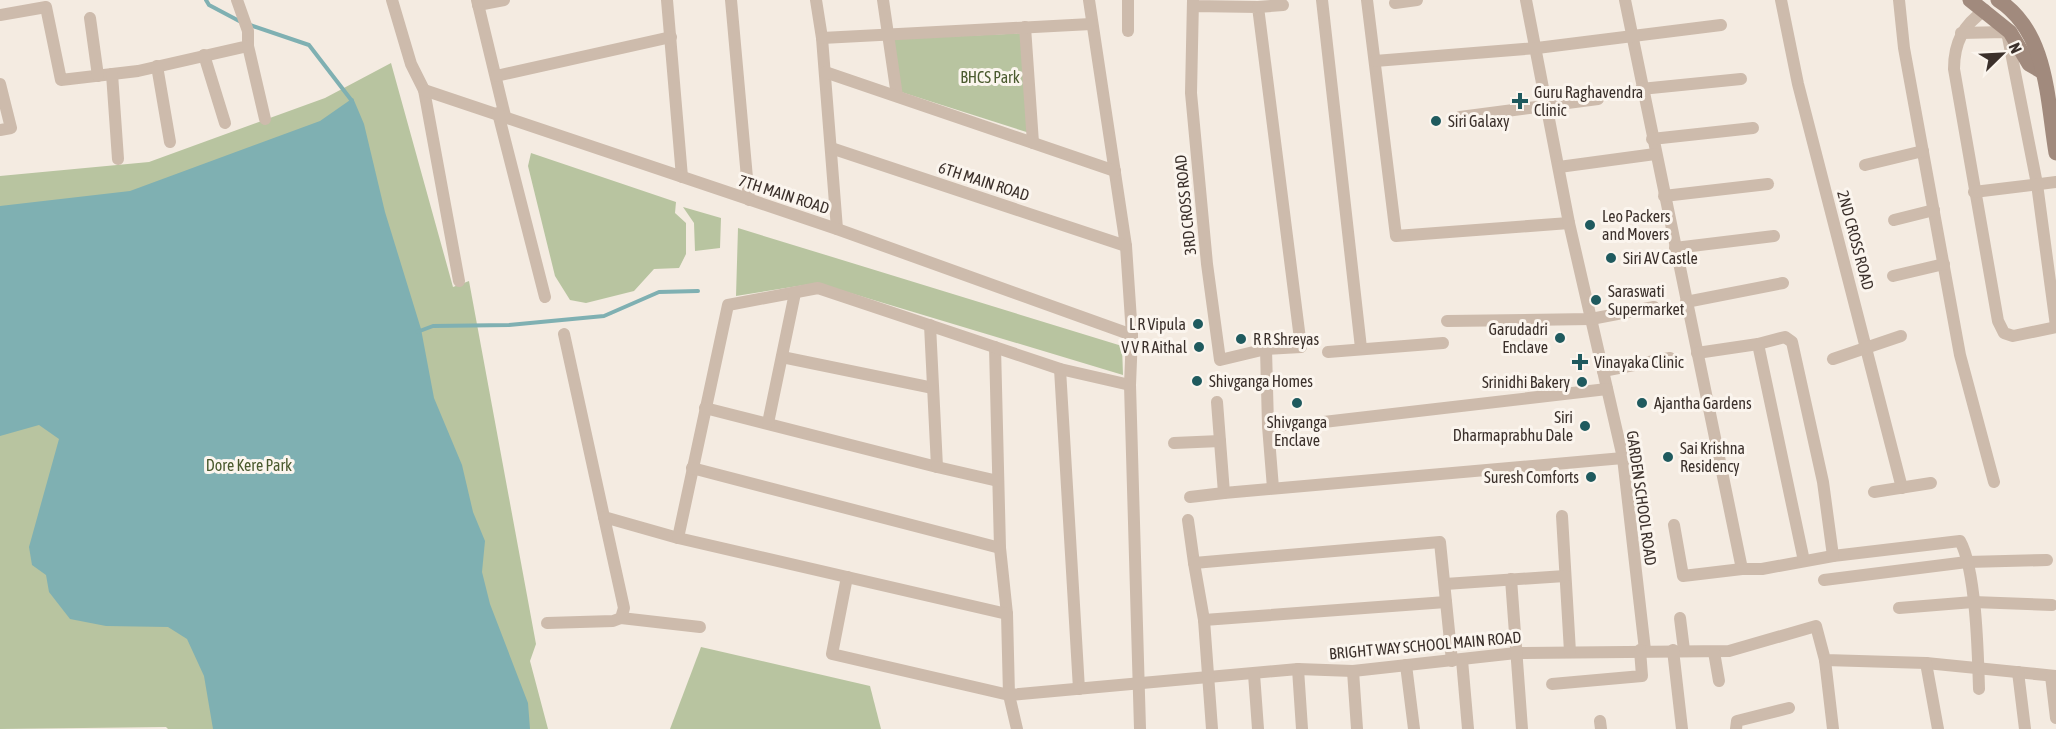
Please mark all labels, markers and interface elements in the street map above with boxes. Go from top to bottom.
north arrow [1972,24,2032,84]
text: N [2006,40,2026,56]
park label: BHCS Park [960,68,1020,86]
place label: Guru Raghavendra Clinic [1534,83,1643,119]
marker: Guru Raghavendra Clinic [1511,92,1529,110]
place label: Siri Galaxy [1448,112,1510,131]
marker: Siri Galaxy [1429,114,1443,128]
street label: 3RD CROSS ROAD [1171,154,1199,256]
street label: 6TH MAIN ROAD [936,158,1032,204]
street label: 7TH MAIN ROAD [736,171,832,217]
street label: 2ND CROSS ROAD [1834,188,1878,292]
place label: Leo Packers and Movers [1602,207,1671,243]
marker: Leo Packers and Movers [1583,218,1597,232]
place label: Siri AV Castle [1623,249,1698,267]
marker: Siri AV Castle [1604,251,1618,265]
place label: Saraswati Supermarket [1608,282,1685,319]
marker: Saraswati Supermarket [1589,293,1603,307]
place label: L R Vipula [1129,315,1186,334]
marker: L R Vipula [1191,317,1205,331]
place label: Garudadri Enclave [1489,320,1548,356]
place label: R R Shreyas [1253,330,1320,349]
marker: Garudadri Enclave [1553,331,1567,345]
marker: R R Shreyas [1234,332,1248,346]
place label: V V R Aithal [1121,338,1188,356]
marker: V V R Aithal [1192,340,1206,354]
marker: Vinayaka Clinic [1571,353,1589,371]
place label: Vinayaka Clinic [1594,353,1684,372]
place label: Shivganga Homes [1209,372,1313,391]
place label: Srinidhi Bakery [1482,373,1570,392]
marker: Shivganga Homes [1190,374,1204,388]
marker: Srinidhi Bakery [1575,375,1589,389]
place label: Ajantha Gardens [1654,394,1752,413]
marker: Shivganga Enclave [1290,396,1304,410]
marker: Ajantha Gardens [1635,396,1649,410]
place label: Siri Dharmaprabhu Dale [1453,408,1573,445]
place label: Shivganga Enclave [1267,413,1327,449]
marker: Siri Dharmaprabhu Dale [1578,419,1592,433]
street label: GARDEN SCHOOL ROAD [1624,429,1660,567]
place label: Sai Krishna Residency [1680,439,1745,476]
marker: Sai Krishna Residency [1661,450,1675,464]
park label: Dore Kere Park [206,456,292,474]
place label: Suresh Comforts [1484,468,1579,486]
marker: Suresh Comforts [1584,470,1598,484]
street label: BRIGHT WAY SCHOOL MAIN ROAD [1328,628,1522,662]

